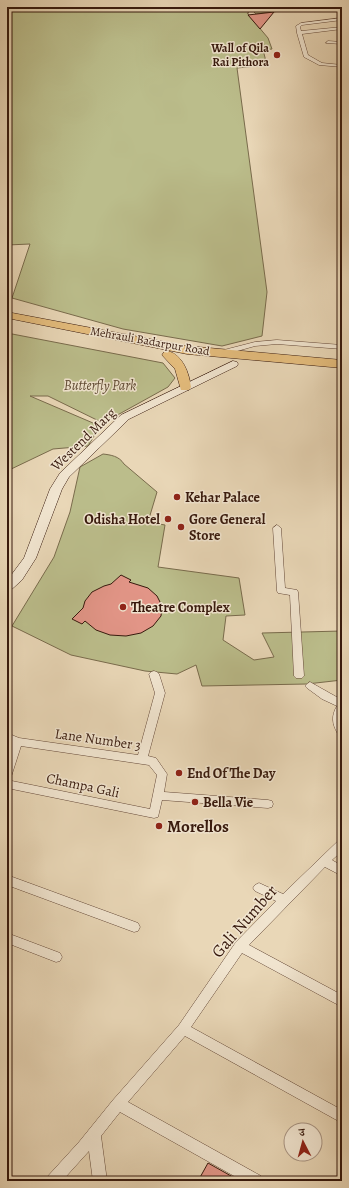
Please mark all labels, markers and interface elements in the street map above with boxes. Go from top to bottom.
place label: Wall of Qila Rai Pithora [210,40,269,70]
marker: Wall of Qila Rai Pithora [272,50,282,60]
street label: Mehrauli Badarpur Road [89,323,212,359]
park label: Butterfly Park [64,376,136,395]
street label: Westend Marg [46,404,120,476]
place label: Kehar Palace [185,488,260,507]
marker: Kehar Palace [172,492,182,502]
place label: Odisha Hotel [84,510,160,529]
place label: Gore General Store [189,510,266,545]
marker: Odisha Hotel [163,514,173,524]
marker: Gore General Store [176,522,186,532]
place label: Theatre Complex [131,598,230,617]
marker: Theatre Complex [118,602,128,612]
street label: Lane Number 3 [54,724,142,755]
place label: End Of The Day [187,764,276,783]
street label: Champa Gali [45,768,121,803]
marker: End Of The Day [174,768,184,778]
place label: Bella Vie [203,793,254,812]
marker: Bella Vie [190,797,200,807]
place label: Morellos [167,815,229,838]
marker: Morellos [154,821,164,831]
street label: Gali Number [206,880,283,963]
north arrow [283,1122,323,1162]
text: उ [297,1125,307,1140]

